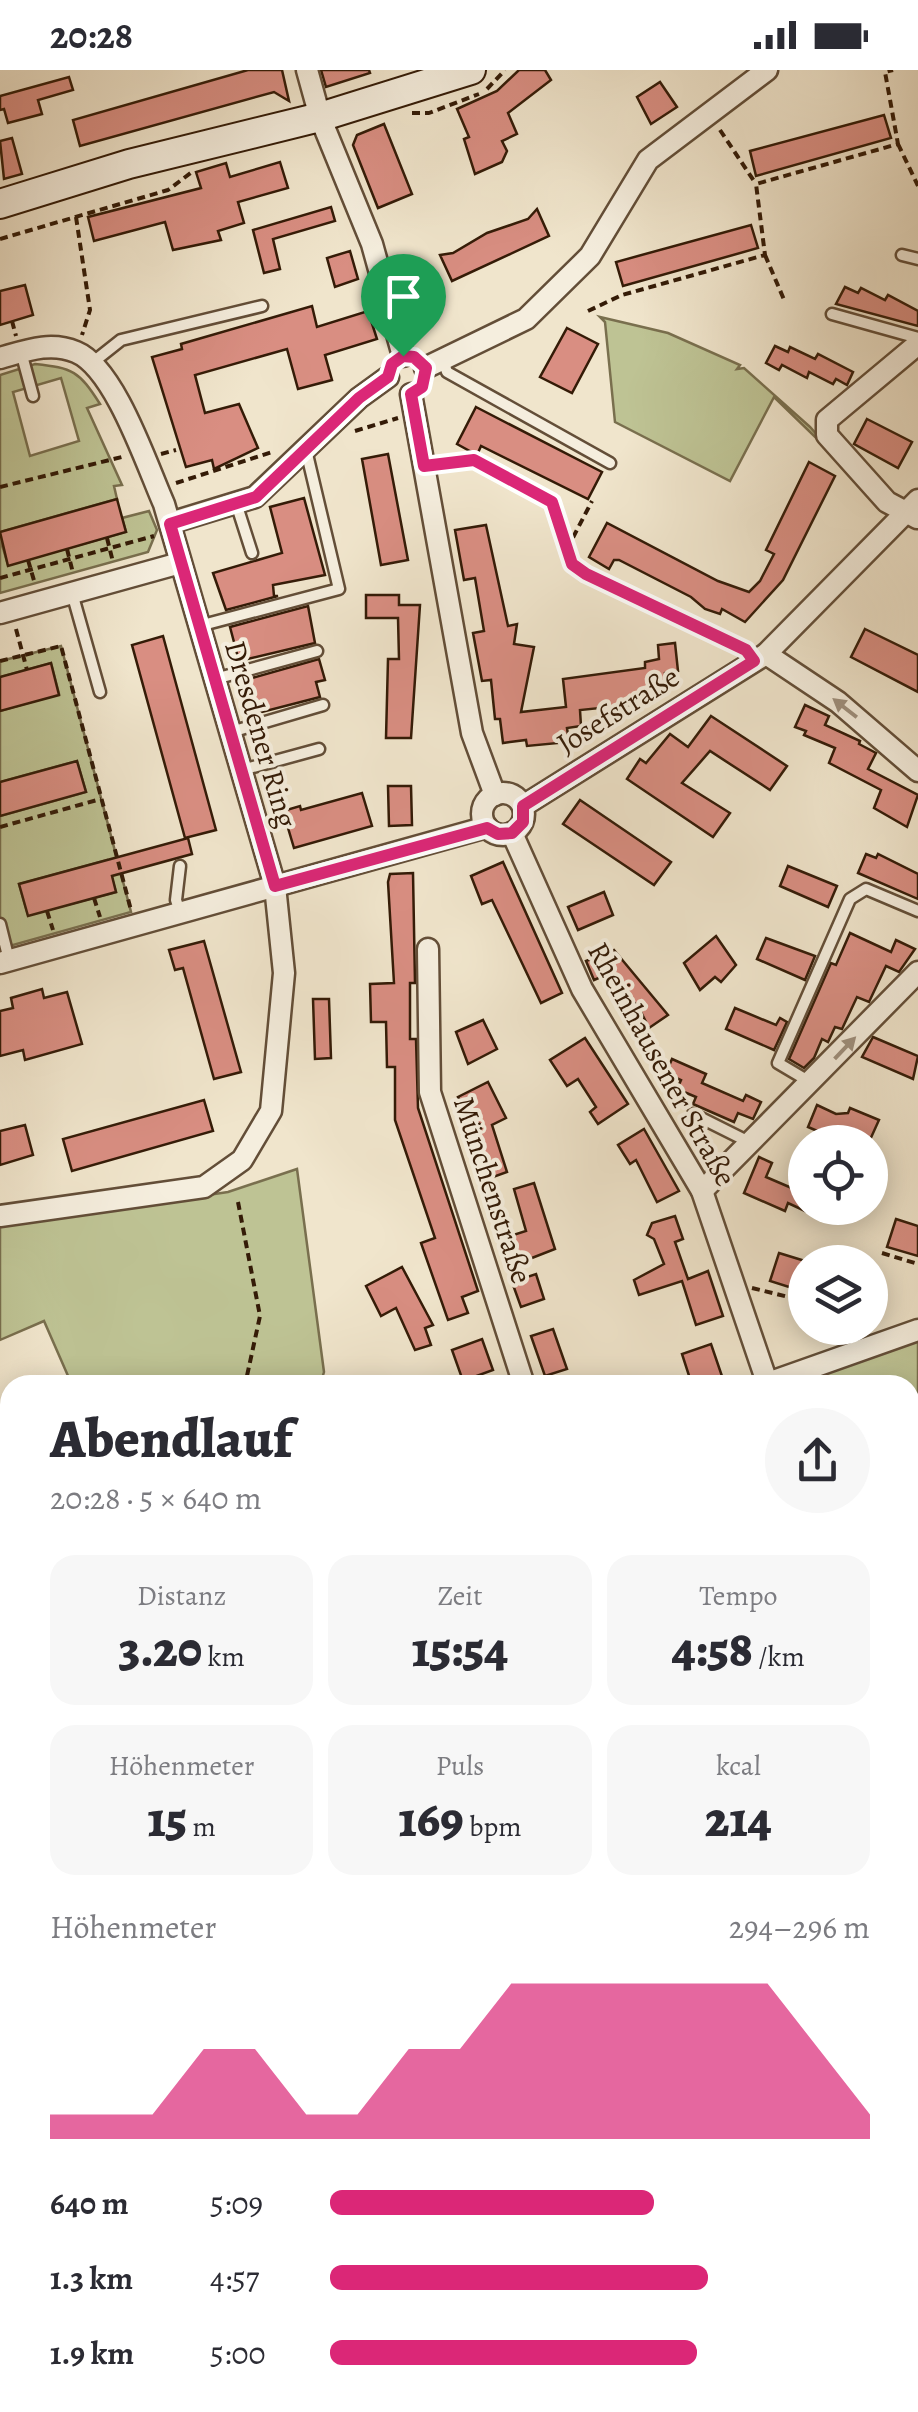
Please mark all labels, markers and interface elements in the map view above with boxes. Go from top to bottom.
text: 20:28 [50,9,133,61]
pin [361,254,446,357]
icon: arrive [376,269,431,324]
street label: Dresdener Ring [215,636,307,832]
street label: Josefstraße [549,657,687,763]
one-way arrow [832,699,858,719]
street label: Rheinhausener Straße [578,935,746,1193]
one-way arrow [832,1036,856,1060]
street label: Münchenstraße [444,1091,542,1289]
map controls [788,1125,888,1345]
button: locate [788,1125,888,1225]
button: layers [788,1245,888,1345]
text: Abendlauf [50,1401,292,1476]
button: share [765,1408,870,1513]
text: 20:28 · 5 × 640 m [50,1476,262,1520]
text: Distanz [137,1577,226,1615]
text: Zeit [437,1577,483,1615]
text: Tempo [699,1577,777,1615]
text: 3.20 [119,1615,202,1683]
text: 15:54 [412,1615,508,1683]
text: 4:58 [672,1615,753,1683]
text: km [202,1638,245,1676]
text: /km [753,1638,805,1676]
text: Höhenmeter [109,1747,255,1785]
text: Puls [436,1747,484,1785]
text: kcal [716,1747,761,1785]
text: 15 [147,1785,187,1853]
text: 169 [398,1785,464,1853]
text: 214 [705,1785,772,1853]
text: m [187,1808,216,1846]
text: bpm [464,1808,522,1846]
text: Höhenmeter [50,1905,217,1949]
text: 294–296 m [729,1905,870,1949]
text: 640 m [50,2181,128,2225]
text: 5:09 [210,2181,263,2225]
text: 1.3 km [50,2256,133,2300]
text: 4:57 [210,2256,259,2300]
text: 1.9 km [50,2331,134,2375]
text: 5:00 [210,2331,266,2375]

